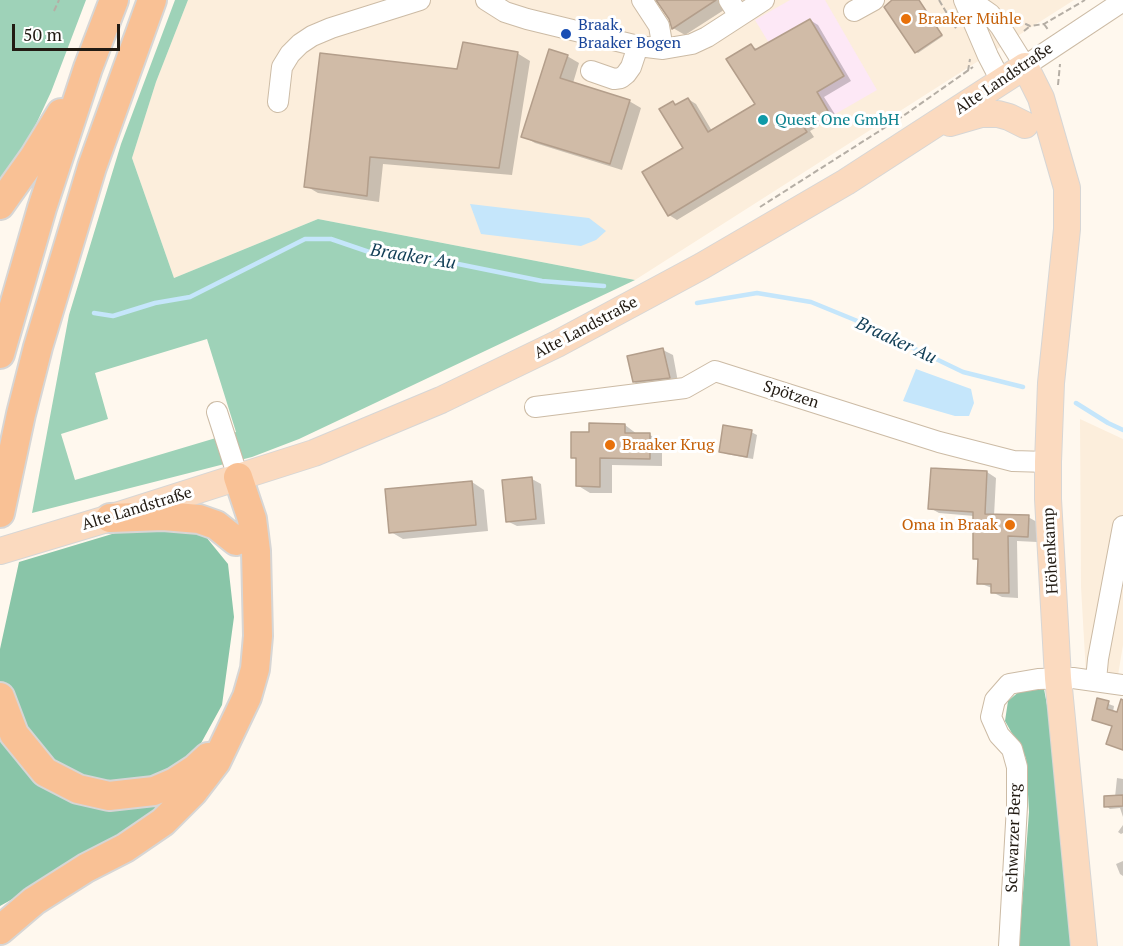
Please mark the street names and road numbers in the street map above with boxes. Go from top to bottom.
street label: Alte Landstraße [951,39,1057,119]
street label: Alte Landstraße [531,293,641,363]
street label: Spötzen [761,377,821,413]
street label: Alte Landstraße [80,483,194,535]
street label: Höhenkamp [1039,507,1063,595]
street label: Schwarzer Berg [1002,783,1026,893]

